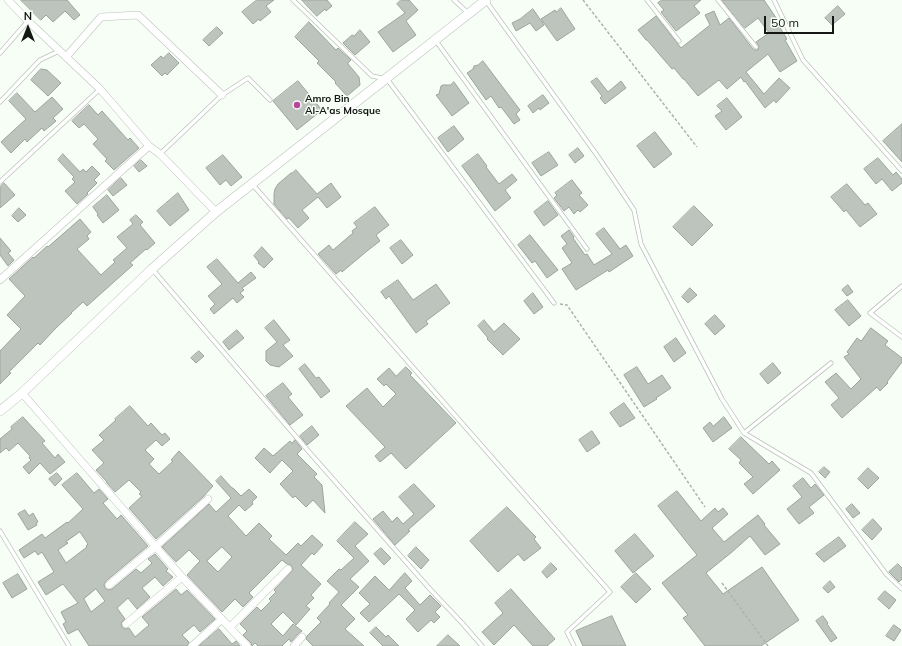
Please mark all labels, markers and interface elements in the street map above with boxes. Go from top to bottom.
north arrow [8,8,48,48]
scale bar [766,8,836,34]
text: N [24,9,32,23]
text: 50 m [771,15,799,30]
place label: Amro Bin Al-A'as Mosque [305,93,380,116]
marker: Amro Bin Al-A'as Mosque [292,100,302,110]

